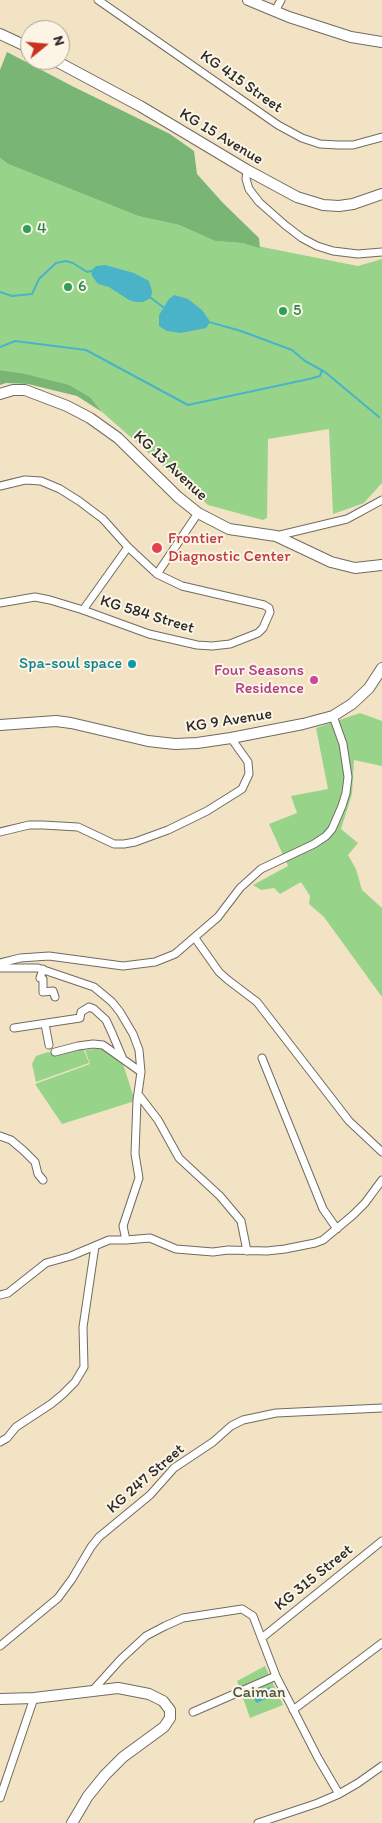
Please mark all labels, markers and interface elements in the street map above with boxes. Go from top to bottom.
north arrow [20,20,70,70]
text: N [49,34,68,48]
street label: KG 415 Street [196,47,286,117]
street label: KG 15 Avenue [176,104,266,170]
place label: 4 [37,219,47,239]
marker: 4 [21,223,33,235]
place label: 6 [78,277,86,297]
marker: 6 [62,281,74,293]
place label: 5 [293,301,301,321]
marker: 5 [277,305,289,317]
street label: KG 13 Avenue [129,427,211,505]
place label: Frontier Diagnostic Center [168,529,291,567]
marker: Frontier Diagnostic Center [150,541,164,555]
street label: KG 584 Street [98,592,196,638]
place label: Spa-soul space [19,654,122,674]
marker: Spa-soul space [126,658,138,670]
place label: Four Seasons Residence [214,661,304,699]
marker: Four Seasons Residence [308,674,320,686]
street label: KG 9 Avenue [185,705,273,737]
street label: KG 247 Street [103,1440,189,1518]
street label: KG 315 Street [271,1541,357,1615]
park label: Caiman [232,1683,286,1703]

